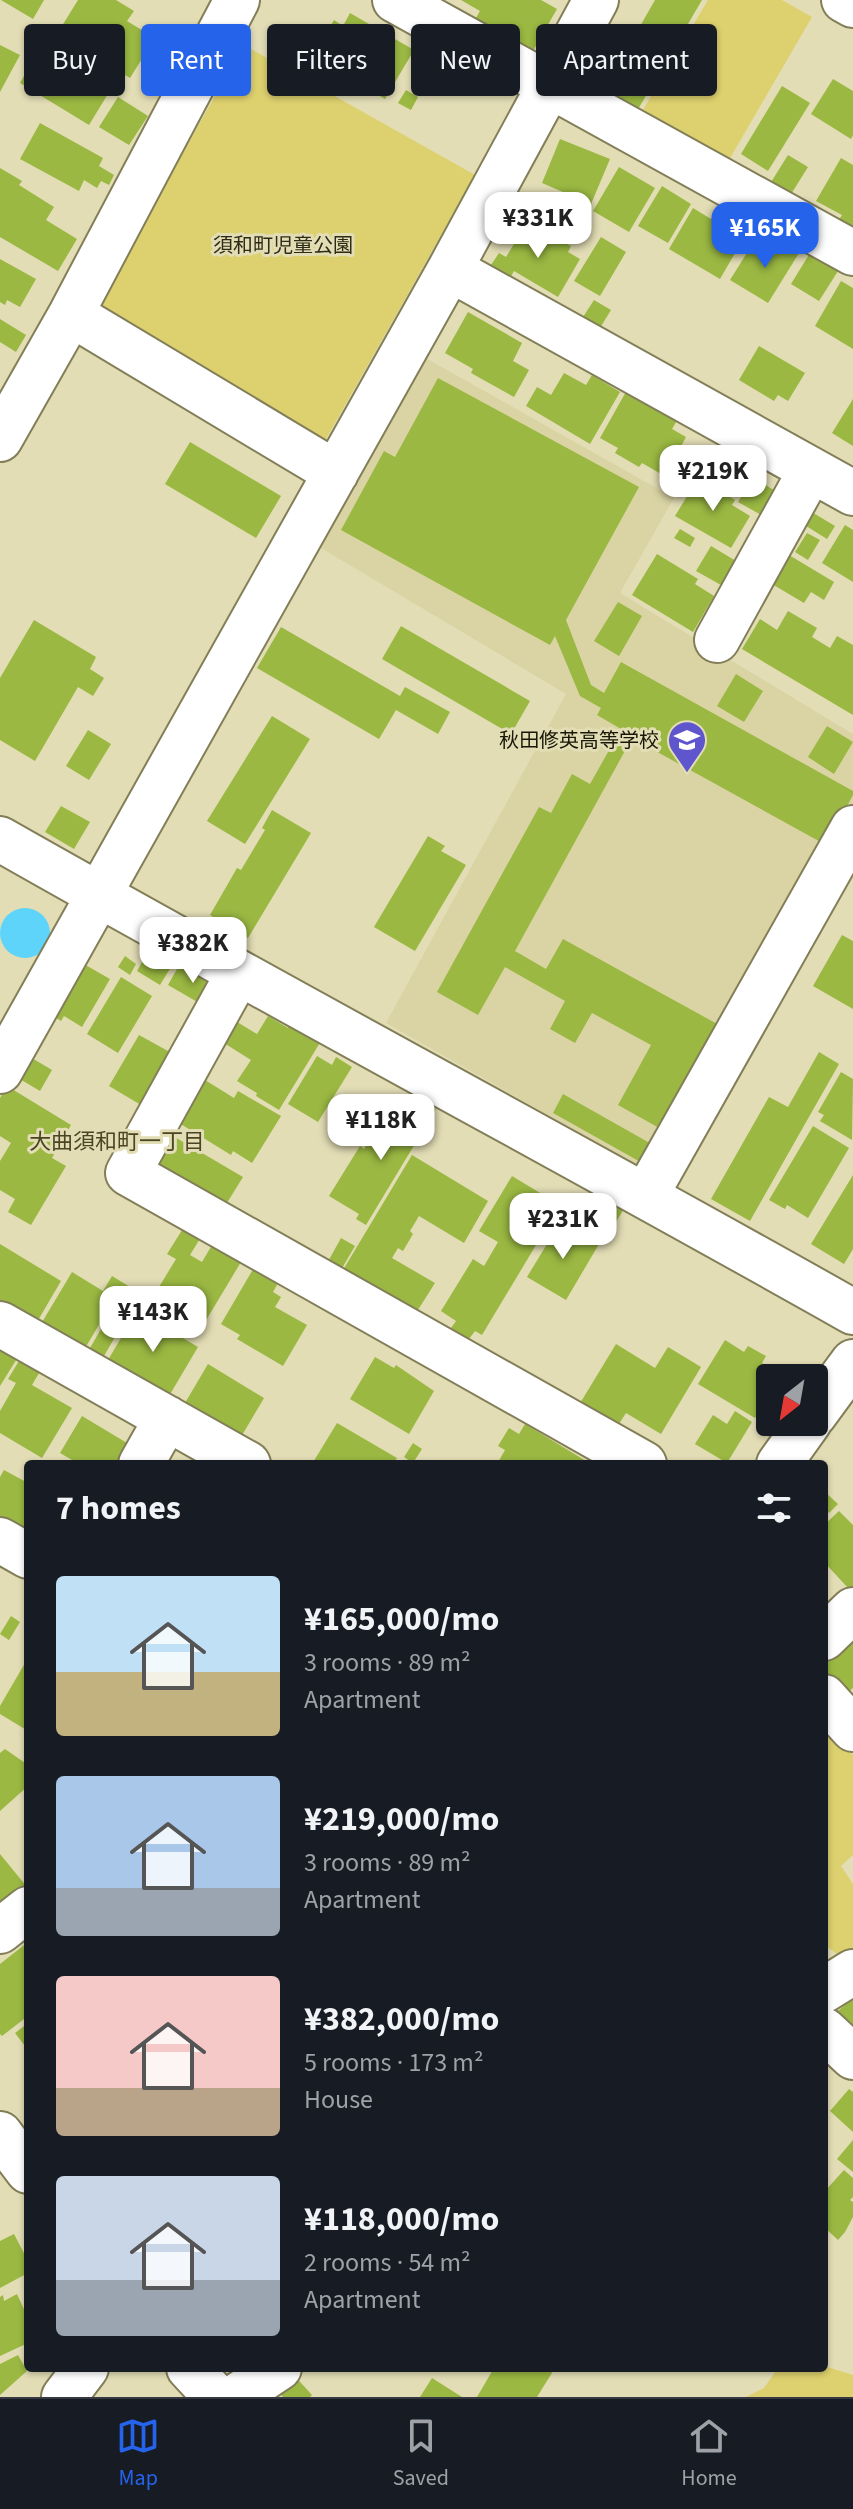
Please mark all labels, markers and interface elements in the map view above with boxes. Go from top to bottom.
chip: Buy [24,24,125,96]
chip: Rent [141,24,251,96]
chip: Filters [267,24,395,96]
chip: New [411,24,520,96]
chip: Apartment [536,24,717,96]
pin: ¥331K [482,192,594,260]
text: ¥331K [503,199,573,236]
pin: ¥165K [709,202,821,270]
text: ¥165K [730,209,800,246]
park label: 須和町児童公園 [213,232,353,260]
pin: ¥219K [657,445,769,513]
text: ¥219K [678,452,748,489]
school or university icon: 秋田修英高等学校 [666,719,708,774]
place label: 秋田修英高等学校 [499,727,659,755]
pin: ¥382K [137,917,249,985]
text: ¥382K [158,924,228,961]
pin: ¥118K [325,1094,437,1162]
text: ¥118K [346,1101,416,1138]
district label: 大曲須和町一丁目 [29,1126,205,1158]
pin: ¥231K [507,1193,619,1261]
text: ¥231K [528,1200,598,1237]
pin: ¥143K [97,1286,209,1354]
text: ¥143K [118,1293,188,1330]
north arrow [756,1364,828,1436]
map controls [756,1364,828,1436]
text: 7 homes [56,1484,181,1533]
icon: filters [752,1486,796,1530]
text: ¥165,000/mo [304,1595,499,1644]
icon: home [120,1608,216,1704]
text: 3 rooms · 89 m² [304,1644,471,1681]
text: Apartment [304,1681,421,1718]
text: ¥219,000/mo [304,1795,499,1844]
icon: home [120,1808,216,1904]
text: 3 rooms · 89 m² [304,1844,471,1881]
text: Apartment [304,1881,421,1918]
text: ¥382,000/mo [304,1995,499,2044]
icon: home [120,2008,216,2104]
text: 5 rooms · 173 m² [304,2044,483,2081]
text: House [304,2081,373,2118]
text: ¥118,000/mo [304,2195,499,2244]
icon: home [120,2208,216,2304]
text: 2 rooms · 54 m² [304,2244,471,2281]
text: Apartment [304,2281,421,2318]
tab: Map [116,2414,160,2494]
tab: Saved [393,2414,449,2494]
tab: Home [681,2414,737,2494]

